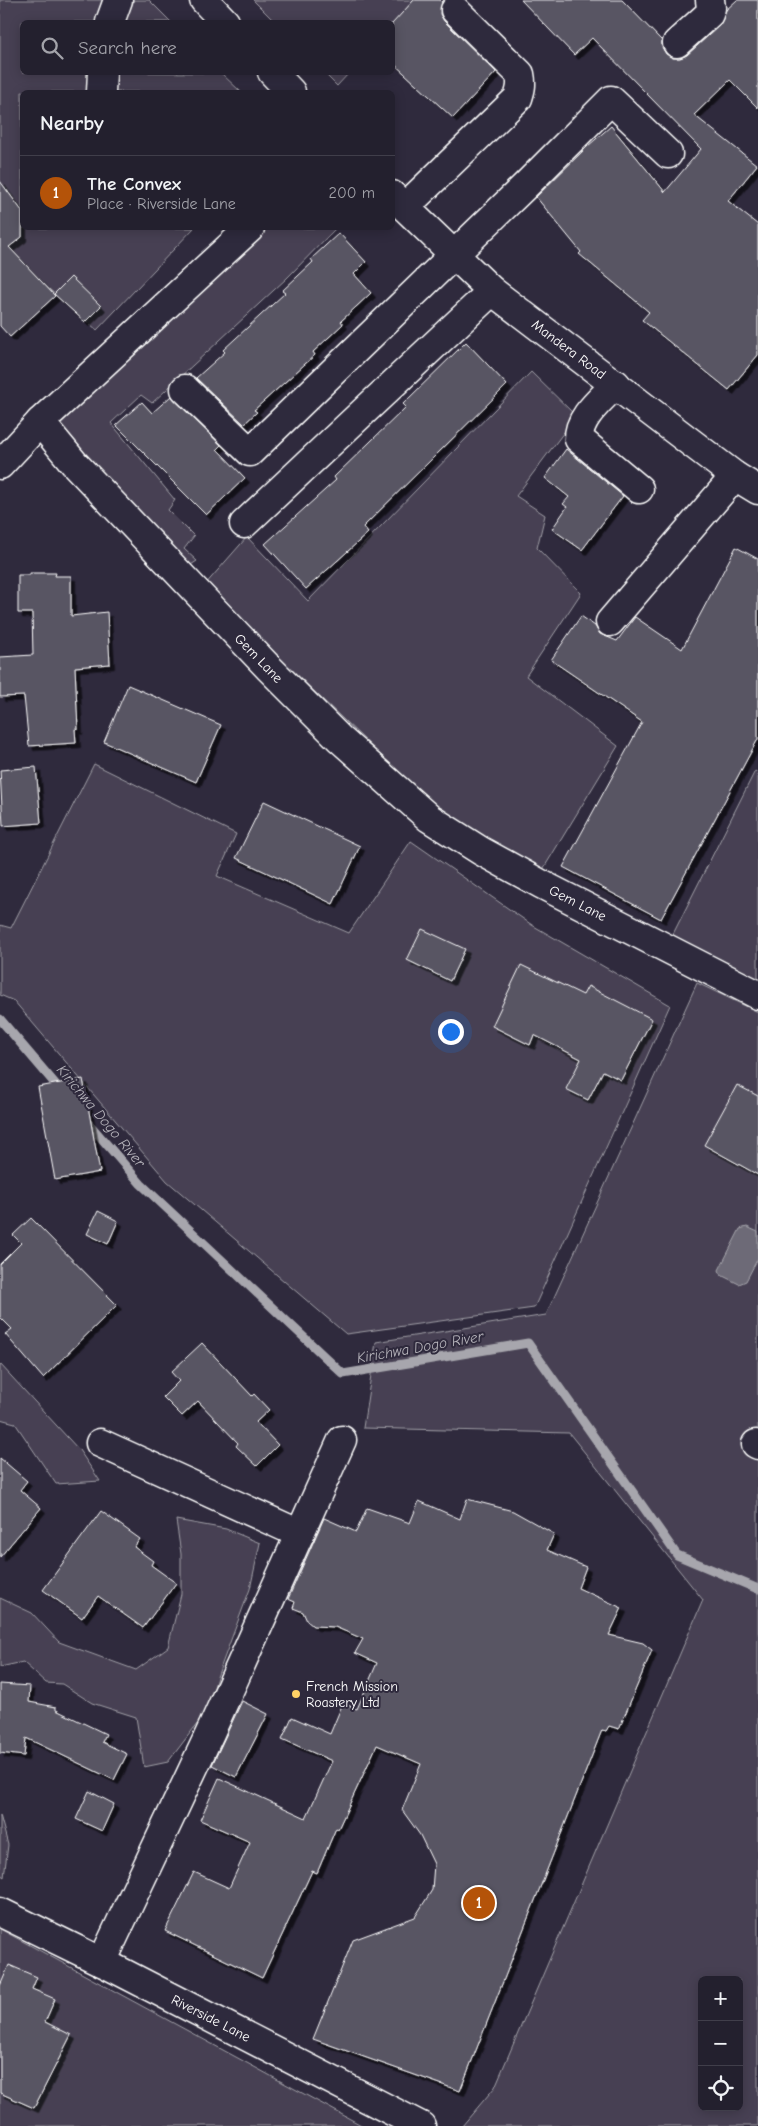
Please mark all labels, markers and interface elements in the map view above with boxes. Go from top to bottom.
search box [20,20,395,75]
icon: search [38,34,66,62]
text: Search here [78,37,177,59]
text: Nearby [40,111,104,135]
text: The Convex [87,173,181,195]
text: 1 [53,184,59,202]
text: 200 m [329,184,375,202]
text: Place · Riverside Lane [87,195,236,213]
street label: Mandera Road [528,316,609,383]
street label: Gem Lane [231,630,286,687]
street label: Gem Lane [546,882,609,925]
your location [438,1019,464,1045]
water label: Kirichwa Dogo River [53,1061,150,1172]
water label: Kirichwa Dogo River [355,1327,486,1367]
place label: French Mission Roastery Ltd [306,1678,398,1711]
marker: French Mission Roastery Ltd [290,1688,302,1700]
pin: 1 [463,1884,495,1922]
map controls [698,1976,743,2111]
button: + [698,1976,743,2021]
street label: Riverside Lane [168,1991,253,2046]
button: − [698,2021,743,2066]
button: locate [698,2066,743,2111]

